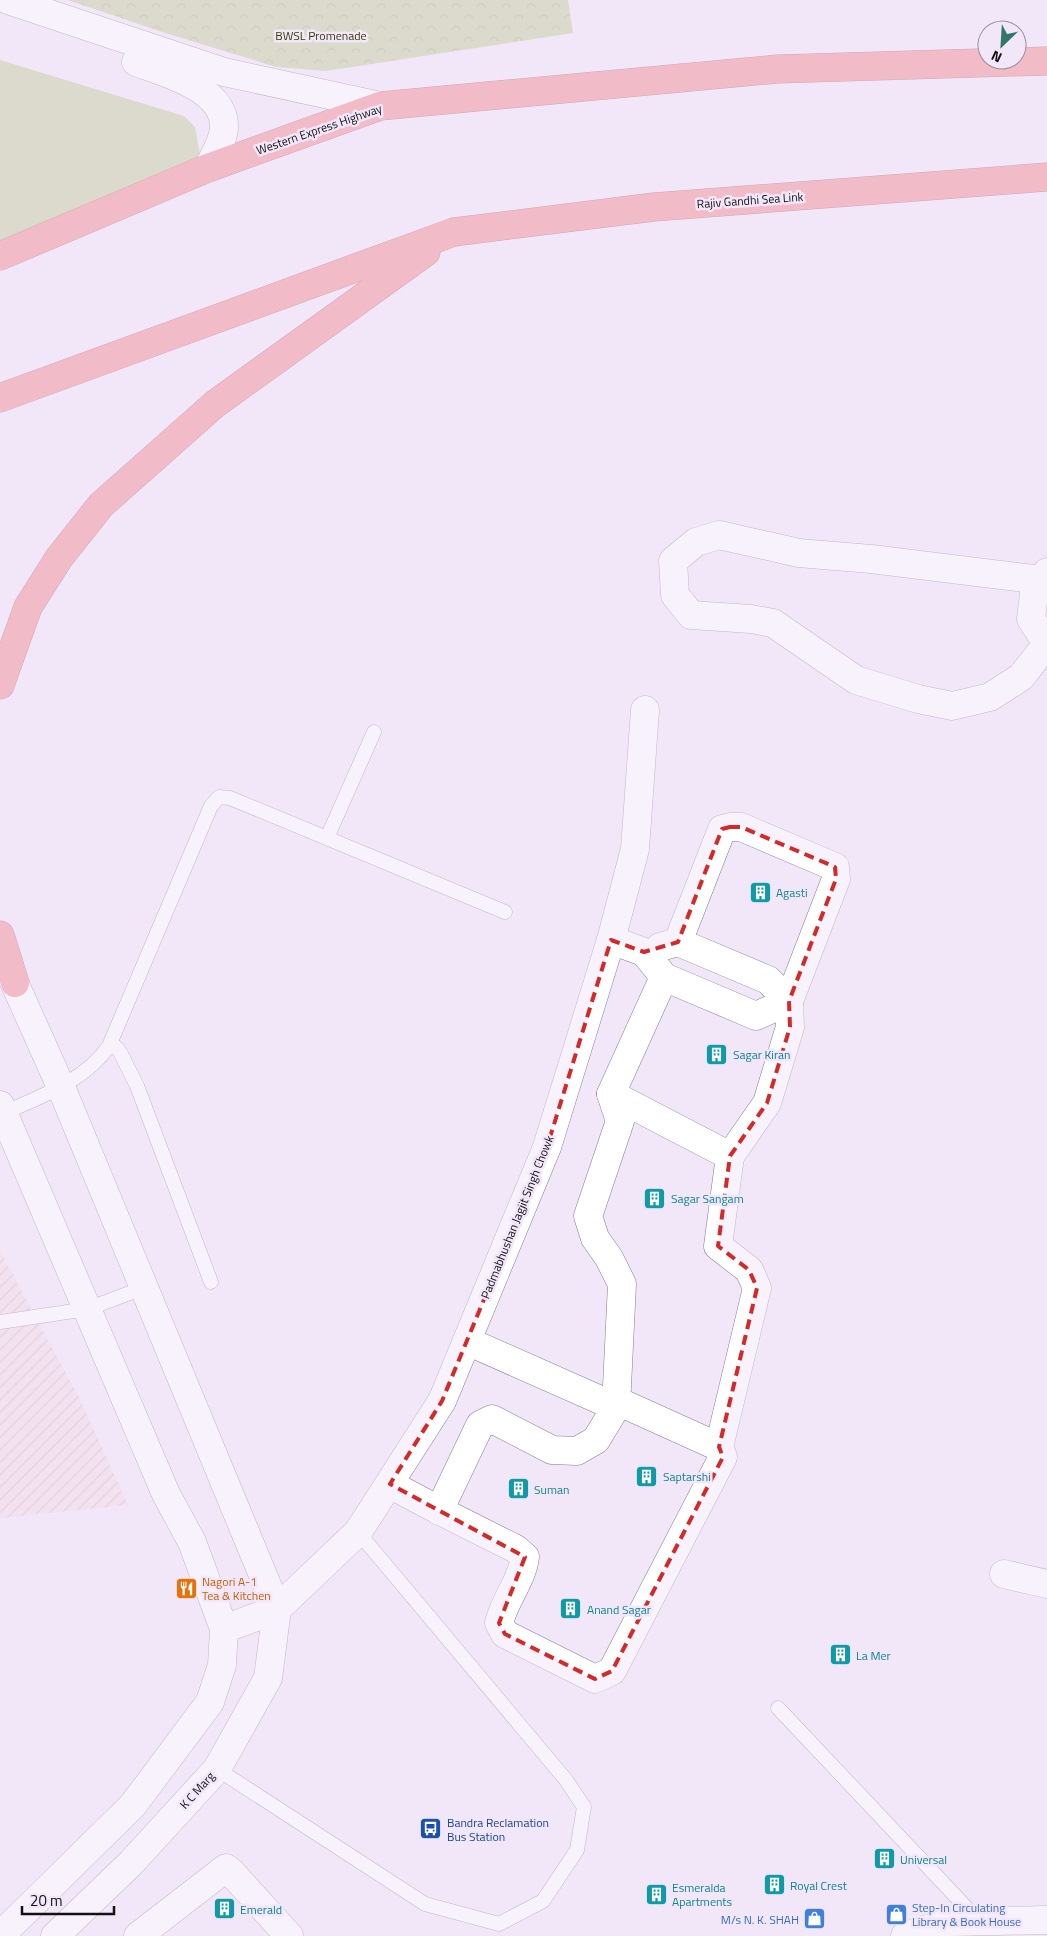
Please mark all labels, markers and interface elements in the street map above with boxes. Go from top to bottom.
north arrow [977,20,1027,70]
park label: BWSL Promenade [275,26,367,45]
text: N [987,46,1005,69]
street label: Western Express Highway [254,98,385,159]
street label: Rajiv Gandhi Sea Link [696,187,804,213]
building icon: Agasti [748,880,772,904]
place label: Agasti [776,883,808,902]
building icon: Sagar Kiran [705,1042,729,1066]
place label: Sagar Kiran [733,1045,791,1064]
street label: Padmabhushan Jagjit Singh Chowk [475,1132,559,1302]
building icon: Sagar Sangam [643,1186,667,1210]
place label: Sagar Sangam [671,1189,744,1208]
building icon: Saptarshi [635,1464,659,1488]
place label: Saptarshi [663,1467,711,1486]
building icon: Suman [506,1477,530,1501]
place label: Suman [534,1480,569,1499]
place label: Nagori A-1 Tea & Kitchen [202,1572,271,1605]
restaurant icon: Nagori A-1 Tea & Kitchen [174,1576,198,1600]
building icon: Anand Sagar [559,1597,583,1621]
place label: Anand Sagar [587,1600,651,1619]
building icon: La Mer [828,1643,852,1667]
place label: La Mer [856,1646,891,1665]
street label: K C Marg [175,1767,219,1813]
place label: Bandra Reclamation Bus Station [447,1813,549,1846]
bus stop icon: Bandra Reclamation Bus Station [419,1817,443,1841]
building icon: Universal [872,1847,896,1871]
place label: Universal [900,1850,947,1869]
building icon: Royal Crest [762,1873,786,1897]
place label: Royal Crest [790,1876,848,1895]
place label: Esmeralda Apartments [672,1878,733,1911]
building icon: Esmeralda Apartments [644,1882,668,1906]
scale bar [22,1884,115,1916]
text: 20 m [30,1889,63,1912]
building icon: Emerald [212,1897,236,1921]
place label: Step-In Circulating Library & Book House [912,1898,1021,1931]
place label: Emerald [240,1900,282,1919]
shop icon: Step-In Circulating Library & Book House [884,1902,908,1926]
shop icon: M/s N. K. SHAH [803,1907,827,1931]
place label: M/s N. K. SHAH [721,1910,799,1929]

